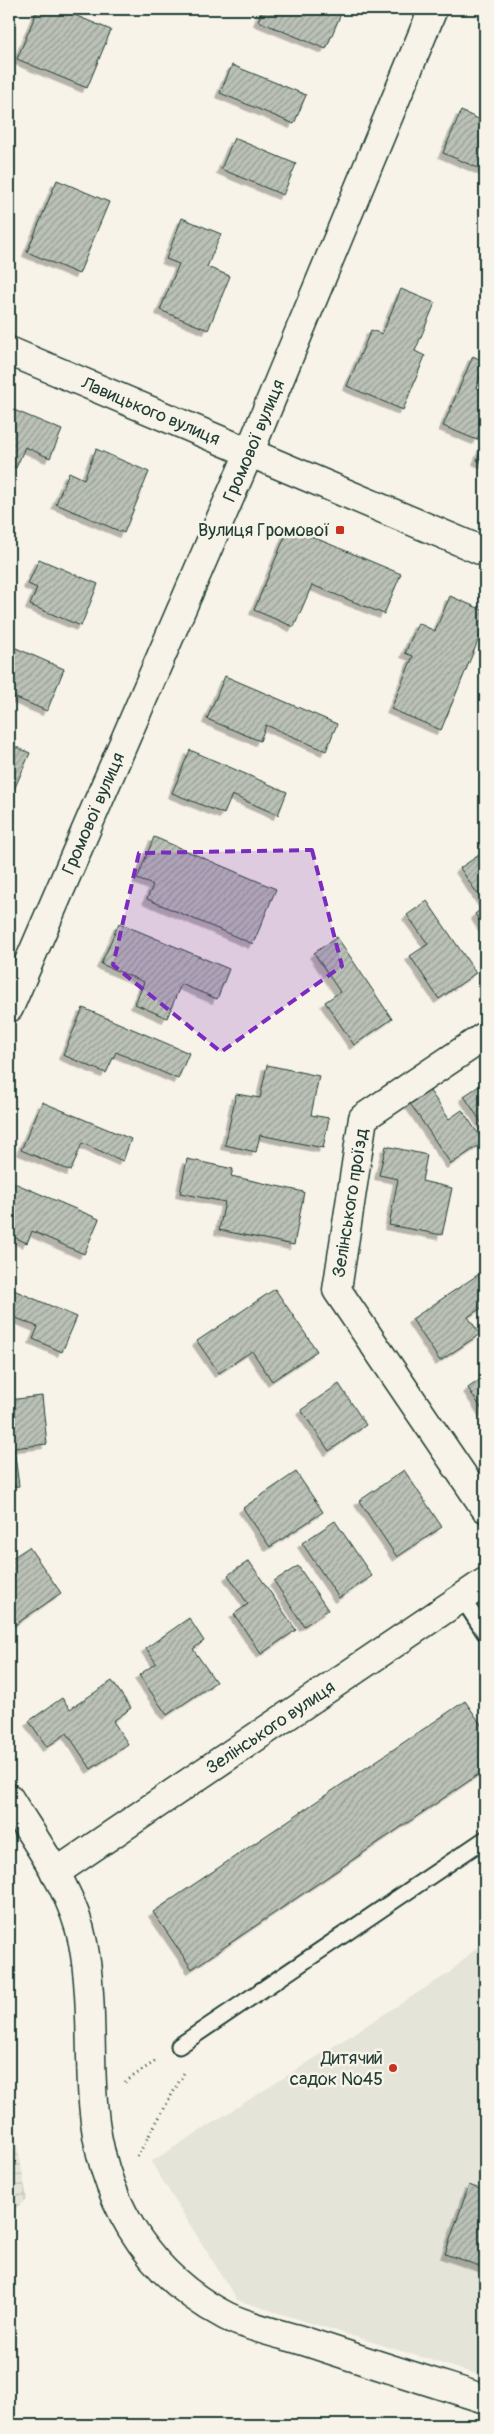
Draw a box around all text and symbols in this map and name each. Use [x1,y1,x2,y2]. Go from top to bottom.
street label: Лавицького вулиця [77,372,223,451]
street label: Громової вулиця [218,376,290,506]
place label: Вулиця Громової [198,519,330,542]
marker: Вулиця Громової [334,524,346,536]
street label: Громової вулиця [57,749,130,878]
street label: Зелінського проїзд [327,1127,374,1279]
street label: Зелінського вулиця [202,1676,340,1780]
place label: Дитячий садок №45 [290,2047,383,2091]
marker: Дитячий садок №45 [387,2062,399,2074]

